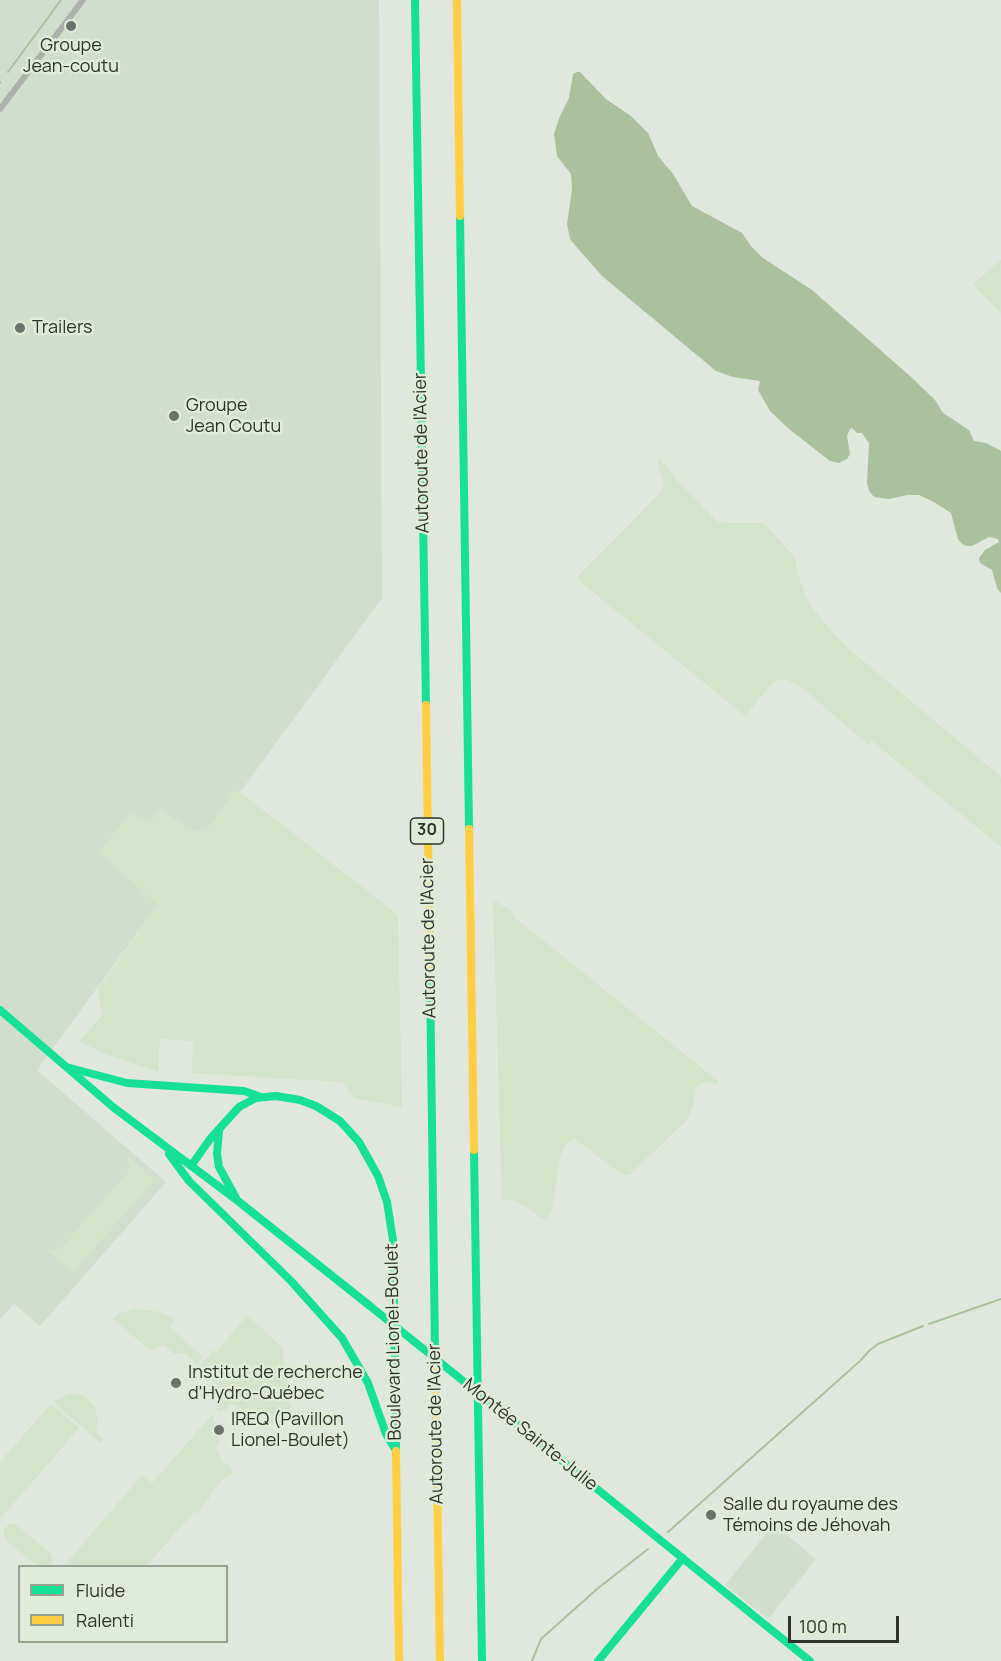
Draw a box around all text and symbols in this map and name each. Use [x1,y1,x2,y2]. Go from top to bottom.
marker: Groupe Jean-coutu [64,19,78,33]
place label: Groupe Jean-coutu [23,35,119,78]
place label: Trailers [32,317,92,339]
marker: Trailers [13,321,27,335]
street label: Autoroute de l'Acier [410,372,434,534]
place label: Groupe Jean Coutu [186,395,281,438]
marker: Groupe Jean Coutu [167,409,181,423]
road number: 30 [410,818,444,844]
street label: Autoroute de l'Acier [417,857,441,1019]
street label: Boulevard Lionel-Boulet [381,1243,407,1441]
street label: Autoroute de l'Acier [424,1343,448,1505]
place label: Institut de recherche d'Hydro-Québec [188,1362,363,1404]
street label: Montée Sainte-Julie [458,1374,602,1496]
marker: Institut de recherche d'Hydro-Québec [169,1376,183,1390]
place label: IREQ (Pavillon Lionel-Boulet) [231,1409,350,1452]
marker: IREQ (Pavillon Lionel-Boulet) [212,1423,226,1437]
place label: Salle du royaume des Témoins de Jéhovah [723,1494,898,1537]
marker: Salle du royaume des Témoins de Jéhovah [704,1508,718,1522]
legend [18,1565,228,1643]
text: Fluide [76,1578,125,1602]
scale bar [791,1604,902,1642]
text: Ralenti [76,1608,134,1632]
text: 100 m [799,1614,847,1638]

